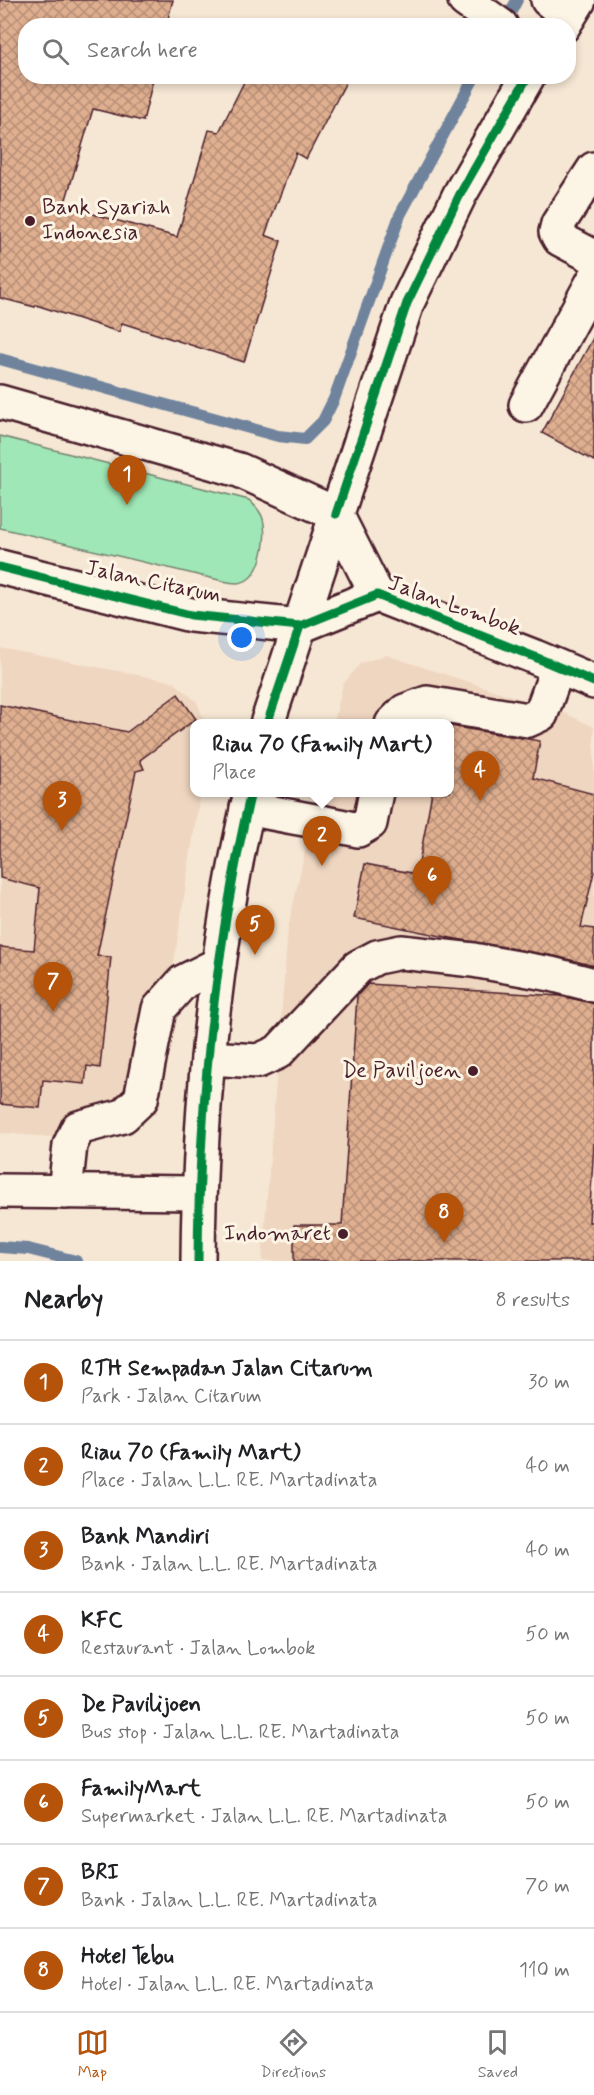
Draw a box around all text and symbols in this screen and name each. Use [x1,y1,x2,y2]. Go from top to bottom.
search box [18,18,576,84]
icon: search [39,35,72,68]
text: Search here [87,37,198,65]
place label: Bank Syariah Indonesia [42,194,171,247]
marker: Bank Syariah Indonesia [23,214,37,228]
pin: 1 [108,456,146,505]
street label: Jalan Citarum [83,554,223,610]
street label: Jalan Lombok [384,569,524,643]
your location [227,623,256,652]
popup [190,719,454,797]
text: Riau 70 (Family Mart) [212,731,432,759]
pin: 4 [460,752,500,801]
text: Place [212,759,256,786]
pin: 3 [42,782,82,831]
pin: 2 [302,816,342,866]
pin: 6 [412,856,452,906]
pin: 5 [236,906,274,955]
pin: 7 [34,962,72,1012]
place label: De Paviljoen [342,1057,461,1086]
marker: De Paviljoen [466,1064,480,1078]
pin: 8 [424,1194,464,1243]
place label: Indomaret [224,1220,331,1248]
marker: Indomaret [336,1227,350,1241]
text: Nearby [24,1283,103,1317]
text: 8 results [496,1287,570,1314]
text: RTH Sempadan Jalan Citarum [81,1355,373,1383]
text: 1 [39,1369,48,1396]
text: 30 m [528,1369,570,1396]
text: Park · Jalan Citarum [81,1383,262,1410]
text: Riau 70 (Family Mart) [81,1439,301,1467]
text: 2 [39,1453,48,1480]
text: 40 m [526,1453,570,1480]
text: Place · Jalan L.L. RE. Martadinata [81,1467,377,1494]
text: Bank Mandiri [81,1523,209,1551]
text: 3 [39,1537,48,1564]
text: 40 m [526,1537,570,1564]
text: Bank · Jalan L.L. RE. Martadinata [81,1551,378,1578]
text: KFC [81,1607,123,1635]
text: 4 [38,1621,49,1648]
text: 50 m [525,1621,570,1648]
text: Restaurant · Jalan Lombok [81,1635,315,1662]
text: De Pavilijoen [81,1691,201,1719]
text: 5 [38,1705,50,1732]
text: 50 m [525,1705,570,1732]
text: Bus stop · Jalan L.L. RE. Martadinata [81,1719,400,1746]
text: FamilyMart [81,1775,201,1803]
text: 6 [38,1789,49,1816]
text: 50 m [525,1789,570,1816]
text: Supermarket · Jalan L.L. RE. Martadinata [81,1803,448,1830]
text: BRI [81,1859,119,1887]
text: 7 [37,1873,50,1900]
text: 70 m [525,1873,570,1900]
text: Bank · Jalan L.L. RE. Martadinata [81,1887,378,1914]
text: Hotel Tebu [81,1943,174,1971]
text: 8 [38,1957,49,1984]
text: 110 m [519,1957,570,1984]
text: Hotel · Jalan L.L. RE. Martadinata [81,1971,374,1998]
tab: Map [76,2026,109,2083]
tab: Directions [260,2026,326,2083]
tab: Saved [478,2026,518,2083]

